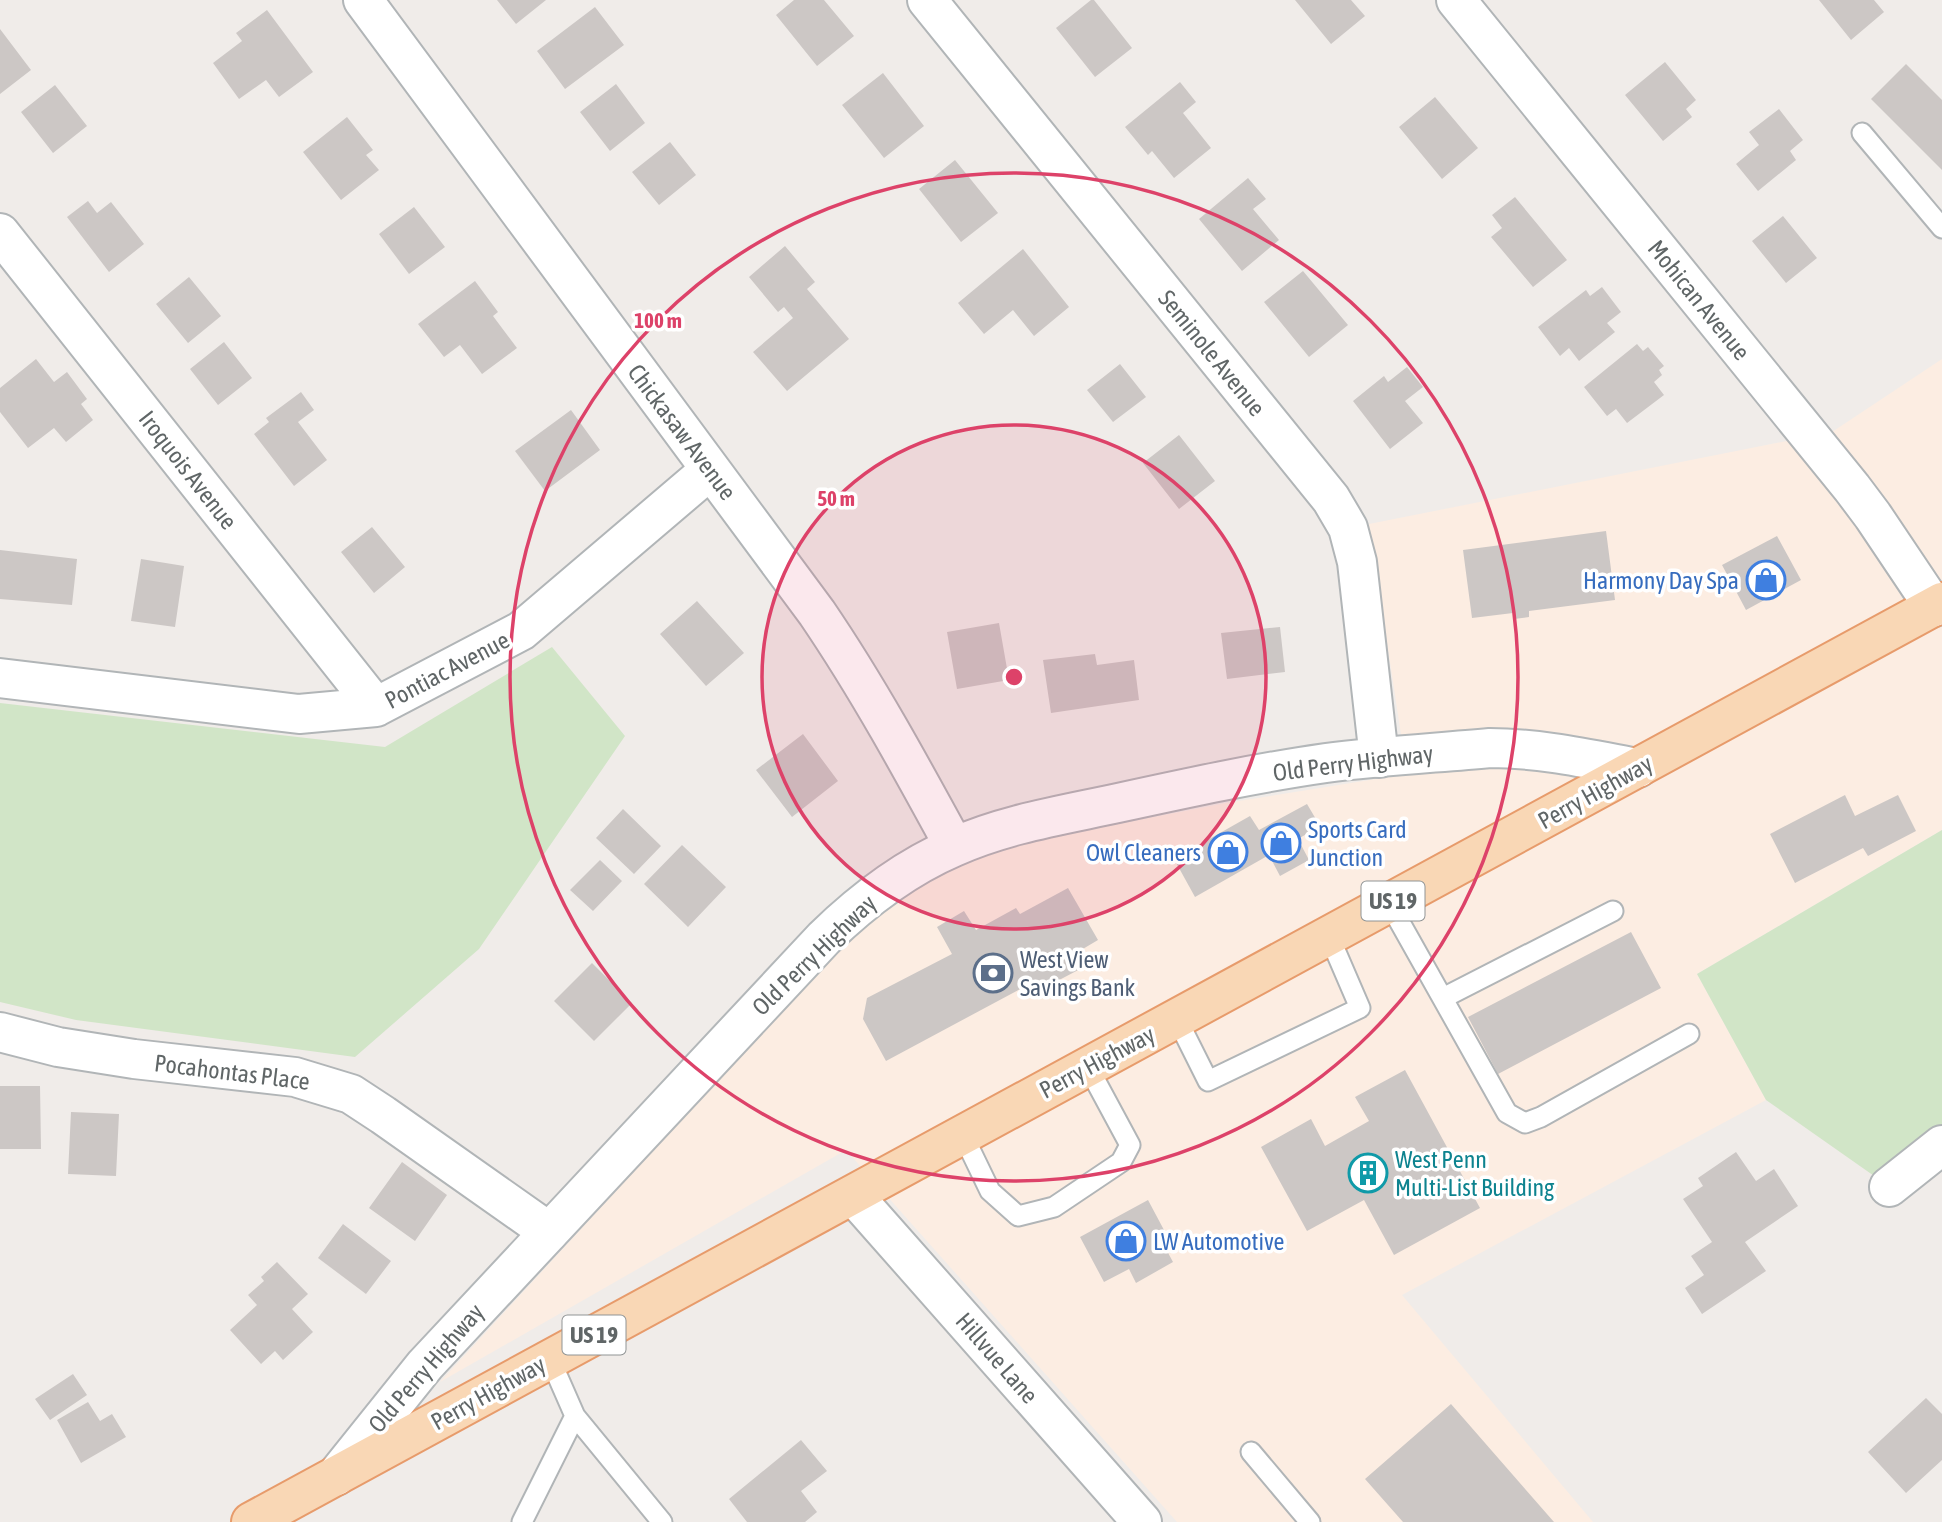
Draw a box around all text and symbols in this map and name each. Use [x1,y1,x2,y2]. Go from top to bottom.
street label: Mohican Avenue [1643,235,1755,365]
street label: Seminole Avenue [1153,285,1271,421]
text: 100 m [634,308,682,332]
street label: Chickasaw Avenue [622,359,742,505]
street label: Iroquois Avenue [134,406,242,534]
text: 50 m [817,486,855,510]
shop icon: Harmony Day Spa [1745,559,1787,601]
place label: Harmony Day Spa [1583,567,1739,594]
street label: Pontiac Avenue [380,626,514,714]
centre of rings [1002,665,1026,689]
street label: Old Perry Highway [1271,740,1435,786]
street label: Perry Highway [1533,750,1657,834]
place label: Sports Card Junction [1308,816,1407,871]
shop icon: Sports Card Junction [1260,822,1302,864]
shop icon: Owl Cleaners [1207,831,1249,873]
place label: Owl Cleaners [1086,839,1201,866]
road number: US 19 [1362,882,1424,920]
street label: Old Perry Highway [747,889,881,1021]
place label: West View Savings Bank [1020,946,1136,1001]
bank icon: West View Savings Bank [972,952,1014,994]
street label: Perry Highway [1035,1020,1159,1104]
street label: Pocahontas Place [153,1049,311,1095]
place label: West Penn Multi-List Building [1395,1146,1555,1201]
building icon: West Penn Multi-List Building [1347,1152,1389,1194]
shop icon: LW Automotive [1105,1220,1147,1262]
place label: LW Automotive [1153,1228,1285,1255]
street label: Old Perry Highway [362,1298,490,1438]
street label: Hillvue Lane [951,1307,1043,1409]
road number: US 19 [562,1316,626,1354]
street label: Perry Highway [426,1350,550,1436]

